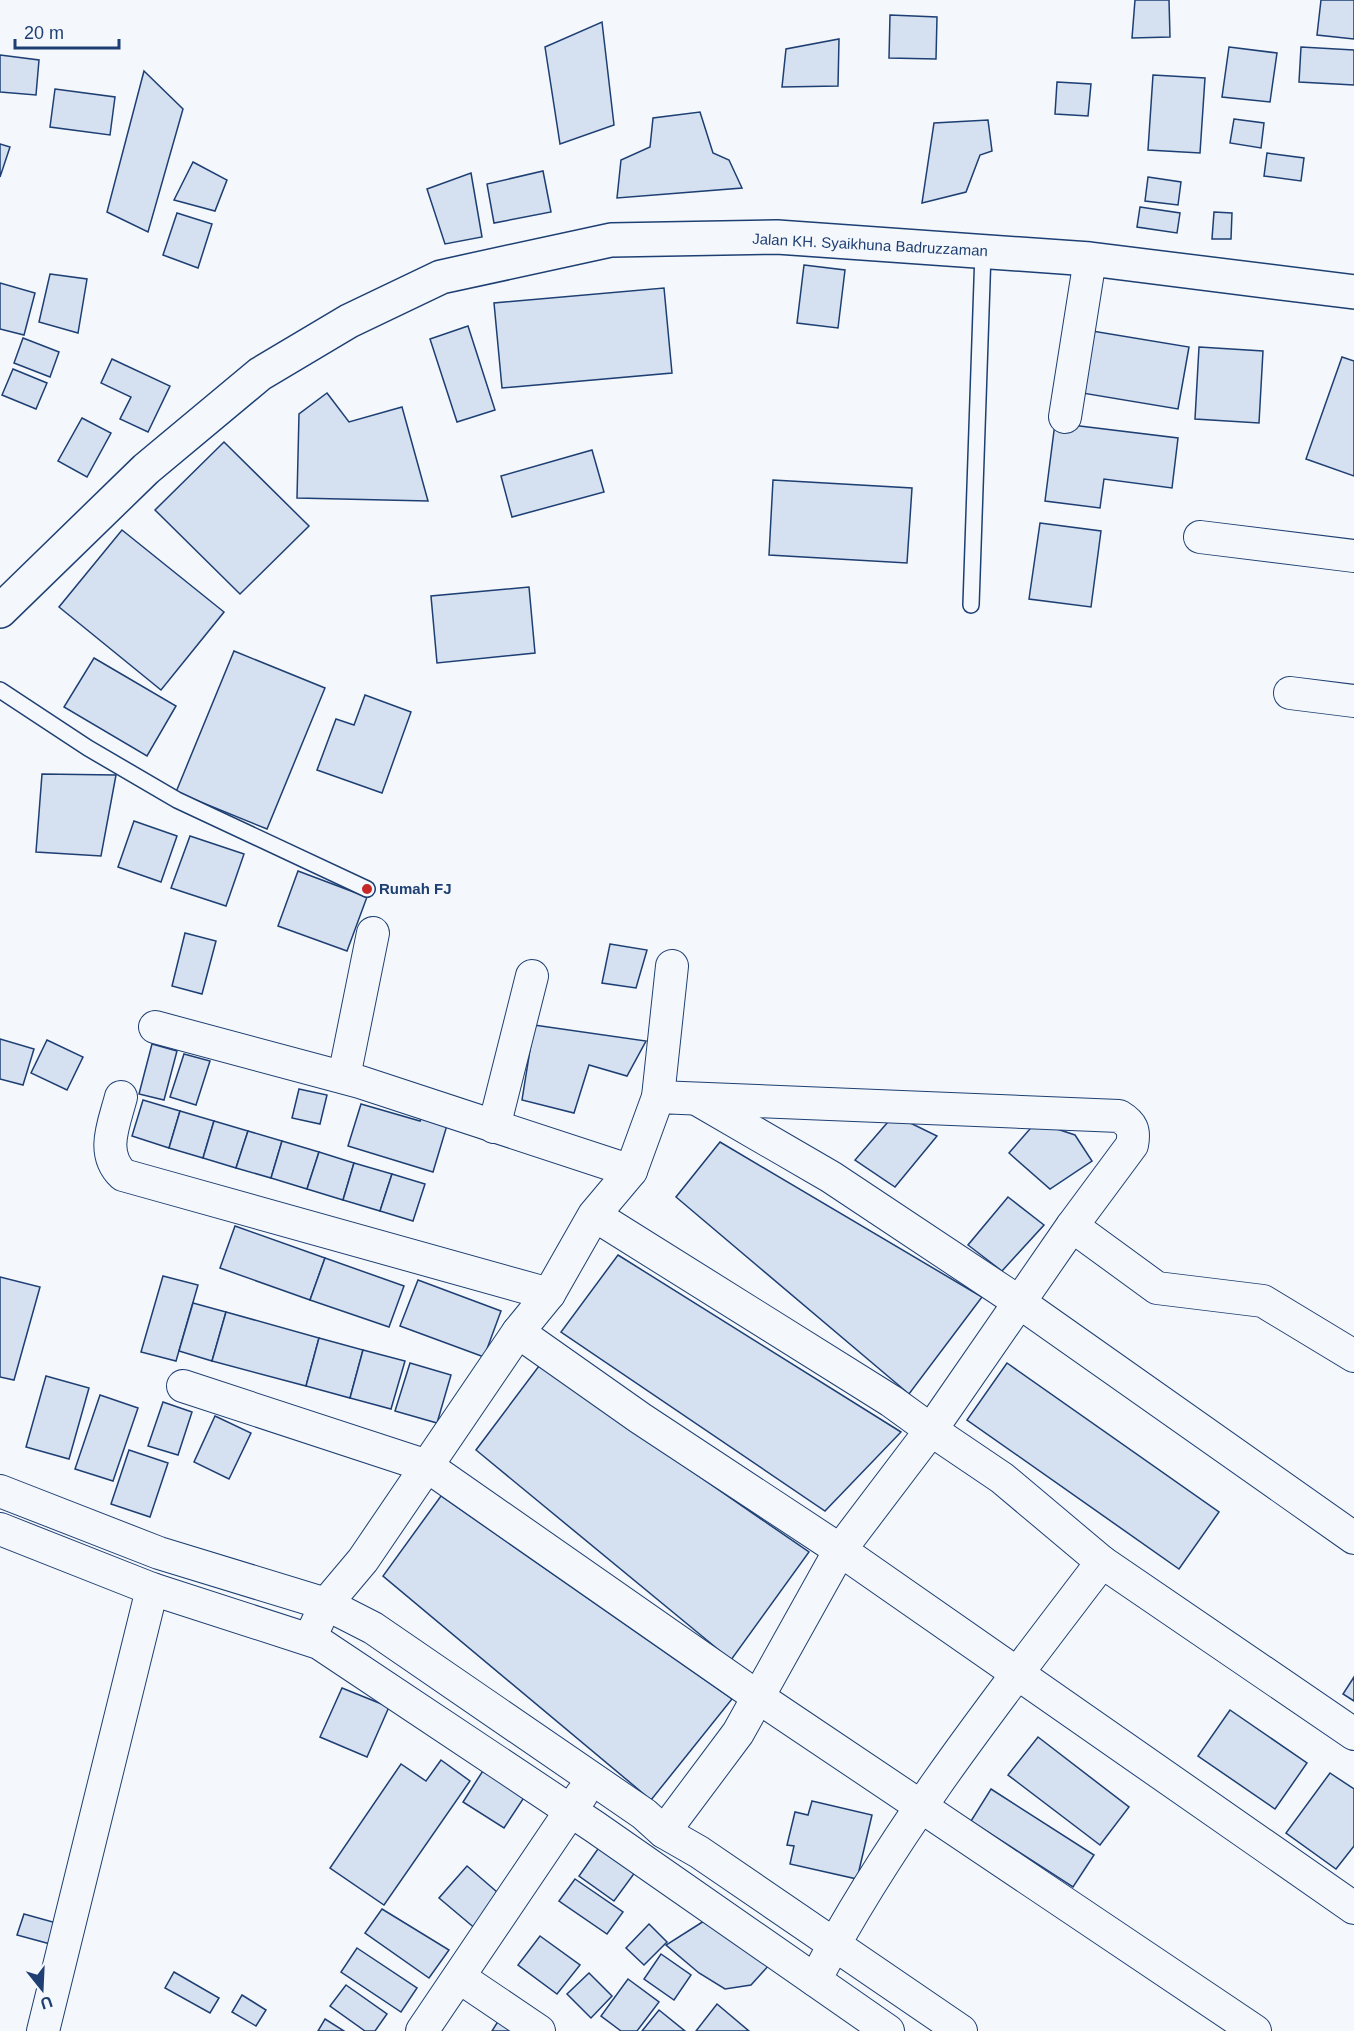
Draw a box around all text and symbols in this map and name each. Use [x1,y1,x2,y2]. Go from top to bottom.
scale bar [15,12,118,50]
text: 20 m [24,23,64,43]
street label: Jalan KH. Syaikhuna Badruzzaman [752,230,988,259]
place label: Rumah FJ [379,880,452,897]
marker: Rumah FJ [360,882,374,896]
north arrow [12,1959,72,2019]
text: U [38,1993,55,2013]

